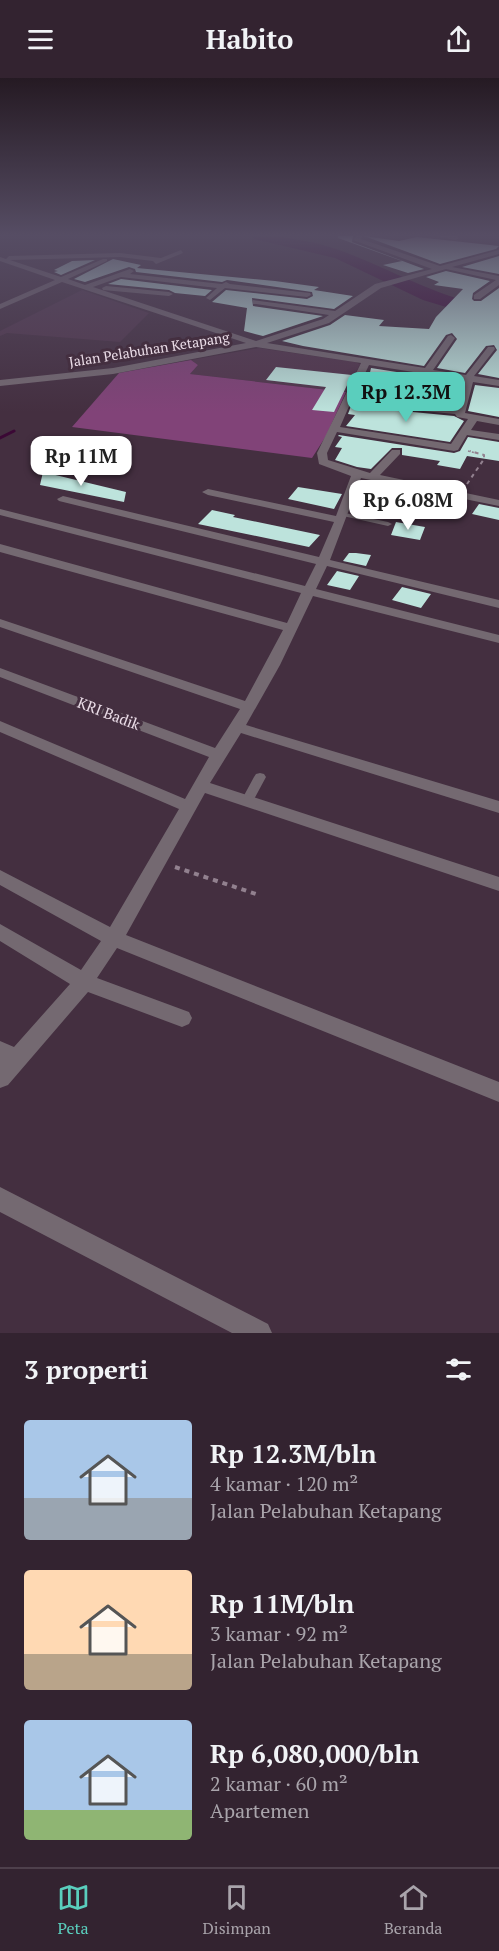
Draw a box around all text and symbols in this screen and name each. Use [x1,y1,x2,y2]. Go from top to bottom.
text: Habito [206,21,293,57]
icon: menu [24,23,57,56]
icon: share [442,23,475,56]
street label: Jalan Pelabuhan Ketapang [67,327,231,371]
pin: Rp 12.3M [344,372,468,423]
text: Rp 12.3M [361,378,451,405]
pin: Rp 11M [32,436,130,487]
text: Rp 11M [45,442,117,469]
pin: Rp 6.08M [346,480,470,531]
text: Rp 6.08M [363,486,453,513]
street label: KRI Badik [75,692,143,734]
text: 3 properti [24,1352,148,1386]
icon: filters [442,1353,475,1386]
text: Rp 12.3M/bln [210,1436,377,1470]
icon: home [72,1444,144,1516]
text: 4 kamar · 120 m² [210,1470,358,1497]
text: Jalan Pelabuhan Ketapang [210,1497,442,1524]
text: Rp 11M/bln [210,1586,354,1620]
icon: home [72,1594,144,1666]
text: 3 kamar · 92 m² [210,1620,348,1647]
text: Jalan Pelabuhan Ketapang [210,1647,442,1674]
text: Rp 6,080,000/bln [210,1736,419,1770]
icon: home [72,1744,144,1816]
text: 2 kamar · 60 m² [210,1770,348,1797]
text: Apartemen [210,1797,309,1824]
tab: Peta [57,1881,90,1939]
tab: Disimpan [203,1881,271,1939]
tab: Beranda [384,1881,442,1939]

